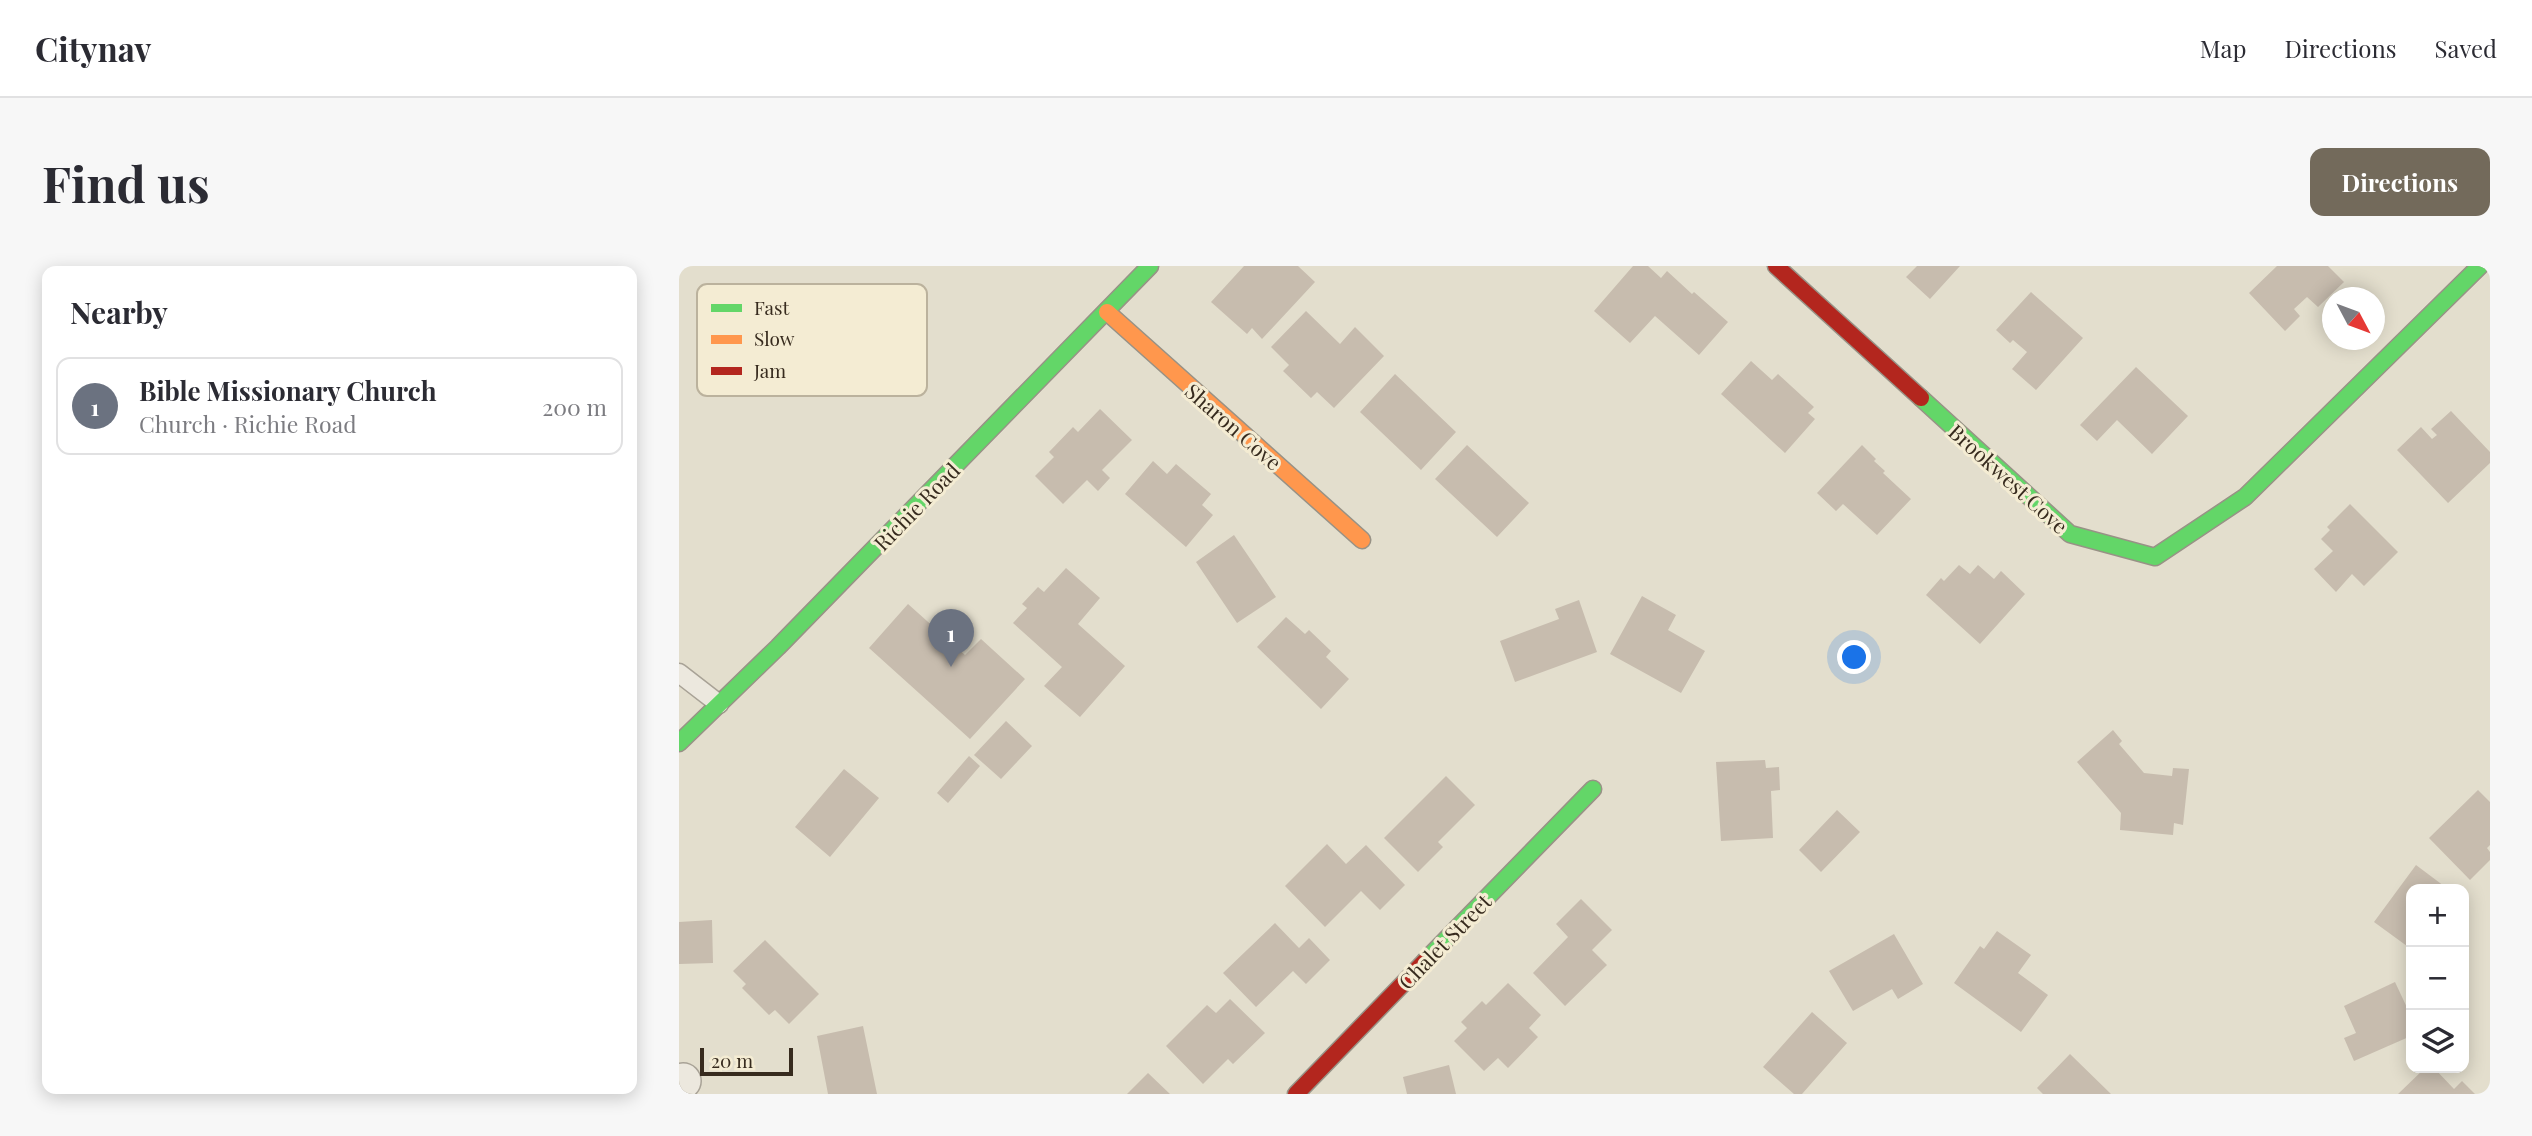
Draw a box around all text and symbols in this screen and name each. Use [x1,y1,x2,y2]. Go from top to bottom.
text: Citynav [35,26,151,70]
text: Map [2200,32,2246,64]
text: Directions [2284,32,2397,64]
text: Saved [2435,32,2497,64]
button: Directions [2310,148,2490,216]
text: Find us [42,150,210,215]
legend [697,284,927,396]
north arrow [2322,287,2385,350]
text: Nearby [70,292,168,332]
text: Fast [754,294,790,320]
text: Slow [754,325,795,351]
text: Jam [753,357,786,383]
text: Bible Missionary Church [139,373,437,408]
street label: Sharon Cove [1180,376,1288,476]
text: 1 [91,391,99,422]
text: 200 m [542,391,607,422]
text: Church · Richie Road [139,408,357,439]
street label: Brookwest Cove [1943,417,2075,539]
street label: Richie Road [867,456,965,556]
pin: 1 [928,609,974,667]
your location [1837,640,1871,674]
map controls [2406,884,2469,1073]
button: + [2406,884,2469,947]
street label: Chalet Street [1391,887,1497,995]
button: − [2406,947,2469,1010]
button: layers [2406,1010,2469,1073]
scale bar [700,1045,793,1077]
text: 20 m [711,1047,753,1073]

